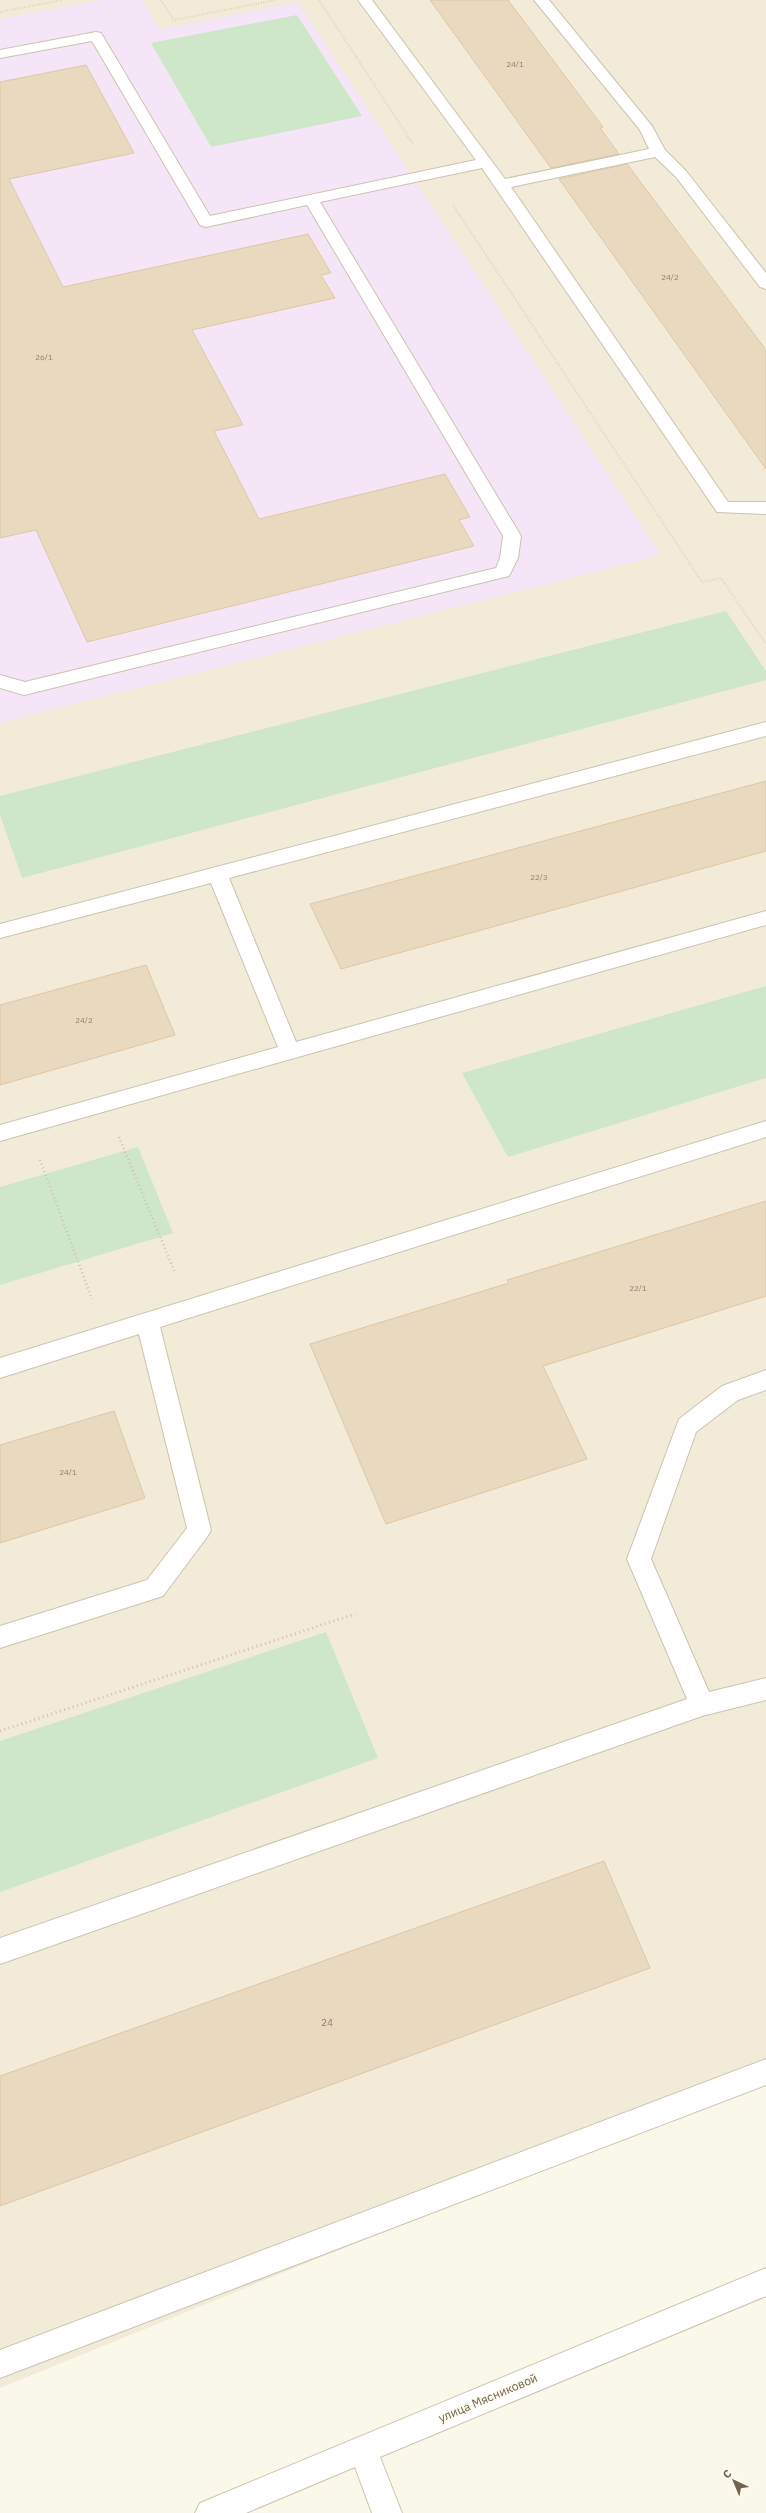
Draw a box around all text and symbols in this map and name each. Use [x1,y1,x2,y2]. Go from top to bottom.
house number: 24/1 [506,59,524,69]
house number: 24/2 [661,272,679,282]
house number: 26/1 [35,352,53,362]
house number: 22/3 [530,872,548,882]
house number: 24/2 [75,1015,93,1025]
house number: 22/1 [629,1283,647,1293]
house number: 24/1 [59,1467,77,1477]
house number: 24 [321,2016,333,2029]
street label: улица Мясниковой [436,2370,540,2425]
north arrow [714,2461,754,2501]
text: С [720,2466,734,2481]

